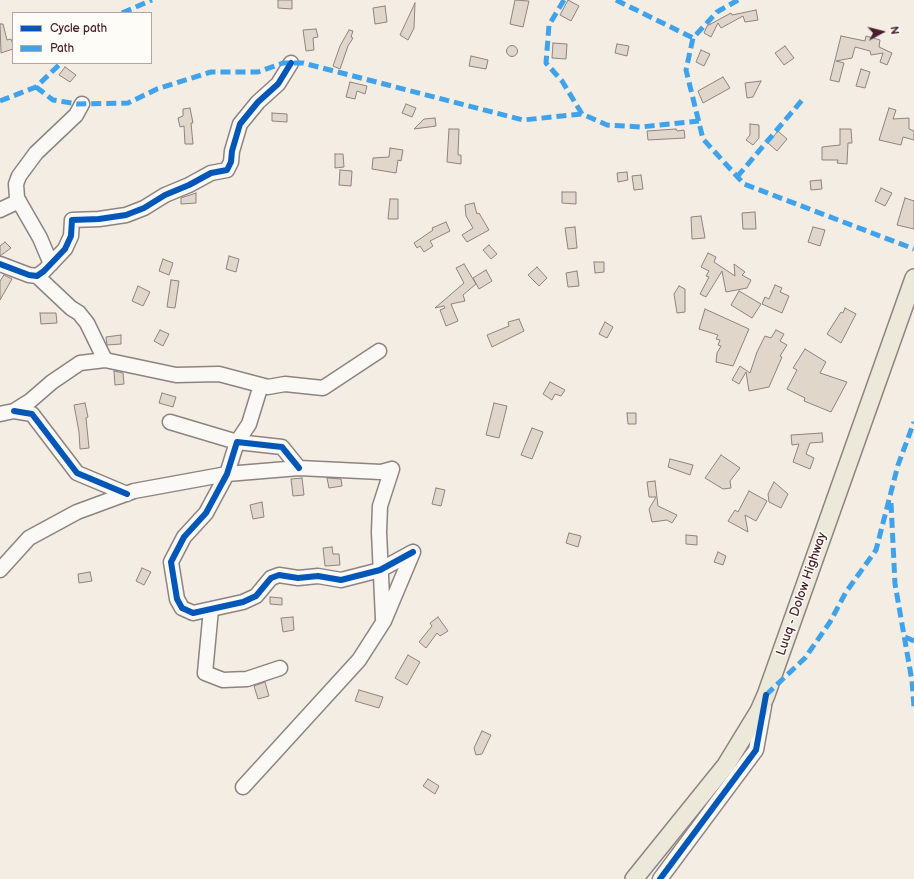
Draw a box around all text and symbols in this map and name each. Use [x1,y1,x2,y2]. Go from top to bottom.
legend [12,12,152,64]
north arrow [862,12,902,52]
text: Cycle path [50,21,107,36]
text: N [887,26,901,35]
text: Path [50,41,74,56]
street label: Luuq - Dolow Highway [774,530,830,658]

